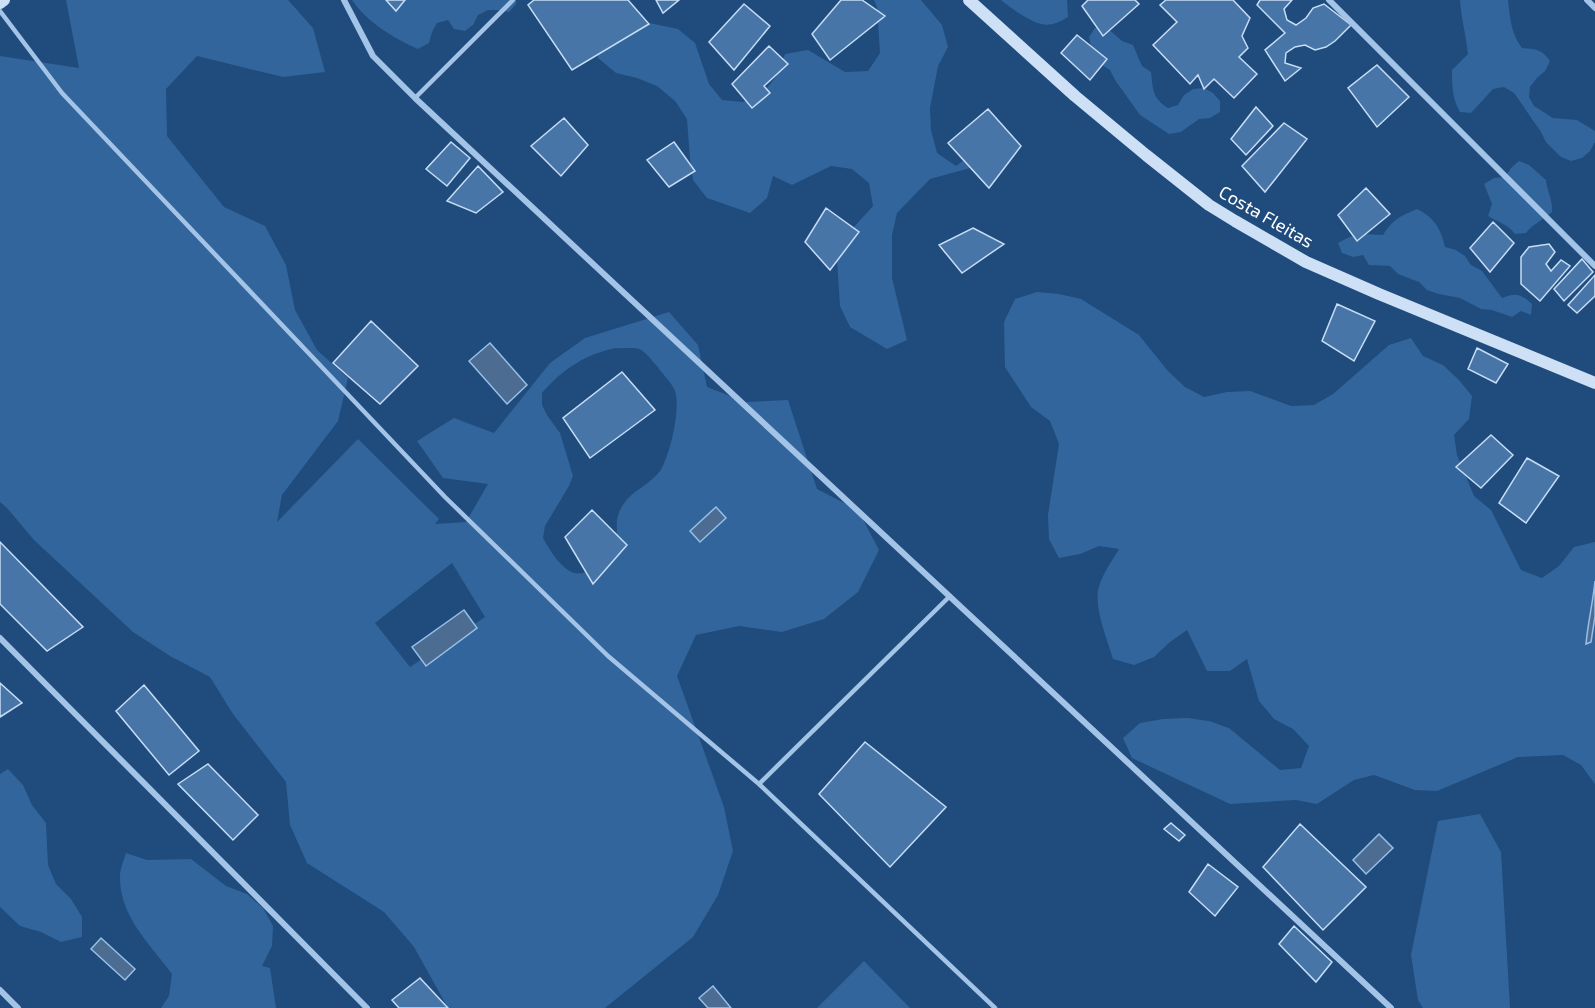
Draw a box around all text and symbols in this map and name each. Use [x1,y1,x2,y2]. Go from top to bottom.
street label: Costa Fleitas [1215,180,1318,252]

